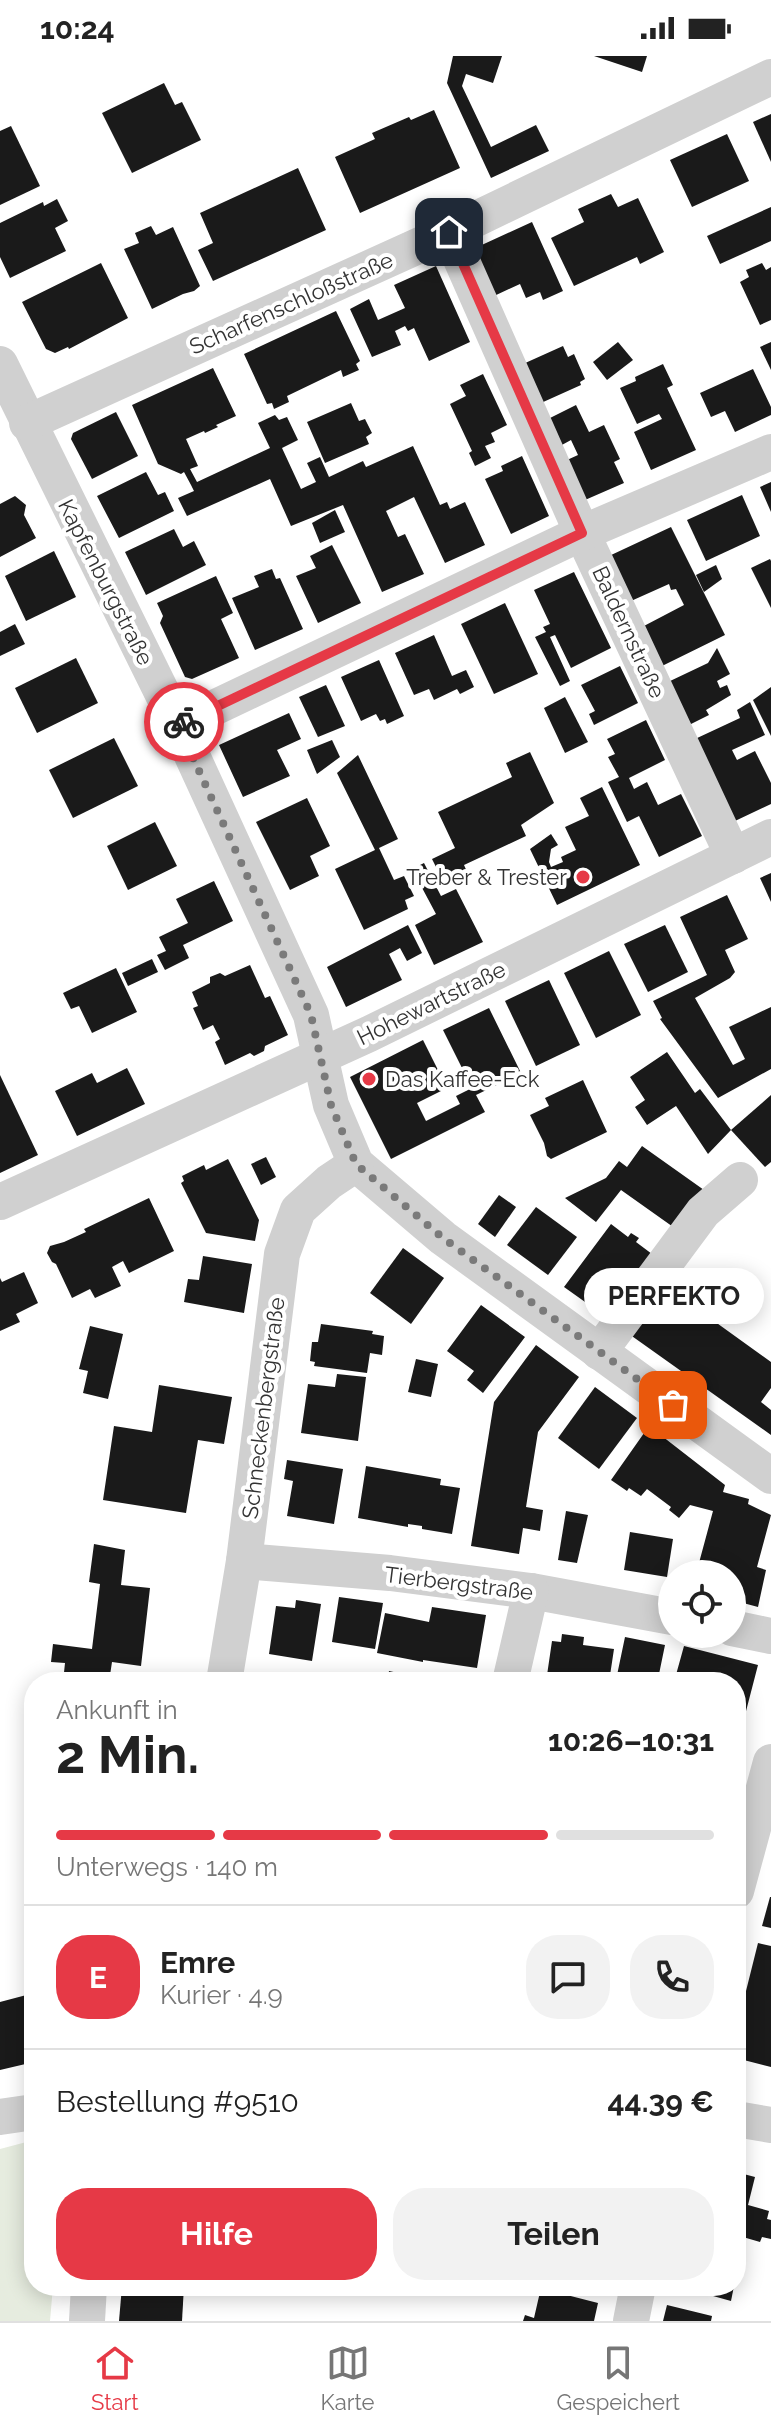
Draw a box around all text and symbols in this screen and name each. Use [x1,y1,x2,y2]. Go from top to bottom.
text: 10:24 [40,11,115,46]
pin [415,198,483,266]
icon: home [427,210,471,254]
street label: Scharfenschloßstraße [185,246,397,360]
street label: Kapfenburgstraße [53,495,159,669]
street label: Baldernstraße [587,562,671,702]
courier [144,682,224,762]
icon: bike [162,700,206,744]
place label: Treber & Trester [406,864,567,890]
marker: Treber & Trester [574,868,592,886]
street label: Hohewartstraße [353,956,510,1050]
place label: Das Kaffee-Eck [385,1066,540,1092]
marker: Das Kaffee-Eck [360,1070,378,1088]
callout: PERFEKTO [583,1269,763,1325]
text: PERFEKTO [608,1281,740,1311]
street label: Schneckenbergstraße [237,1296,290,1520]
pin [639,1371,707,1439]
icon: bag [651,1383,695,1427]
map controls [658,1560,746,1648]
button: locate [658,1560,746,1648]
street label: Tierbergstraße [383,1561,535,1605]
text: Ankunft in [56,1695,178,1725]
text: 10:26–10:31 [548,1723,714,1758]
text: 2 Min. [56,1724,199,1785]
text: Unterwegs · 140 m [56,1852,278,1882]
button: chat [526,1935,610,2019]
button: phone [630,1935,714,2019]
text: Emre [160,1945,235,1980]
text: E [89,1960,107,1995]
text: Kurier · 4.9 [160,1980,283,2010]
text: Bestellung #9510 [56,2084,299,2119]
text: 44.39 € [607,2084,714,2119]
button: Hilfe [56,2188,377,2280]
button: Teilen [393,2188,714,2280]
tab: Start [91,2341,139,2415]
tab: Karte [321,2341,375,2415]
tab: Gespeichert [557,2341,680,2415]

